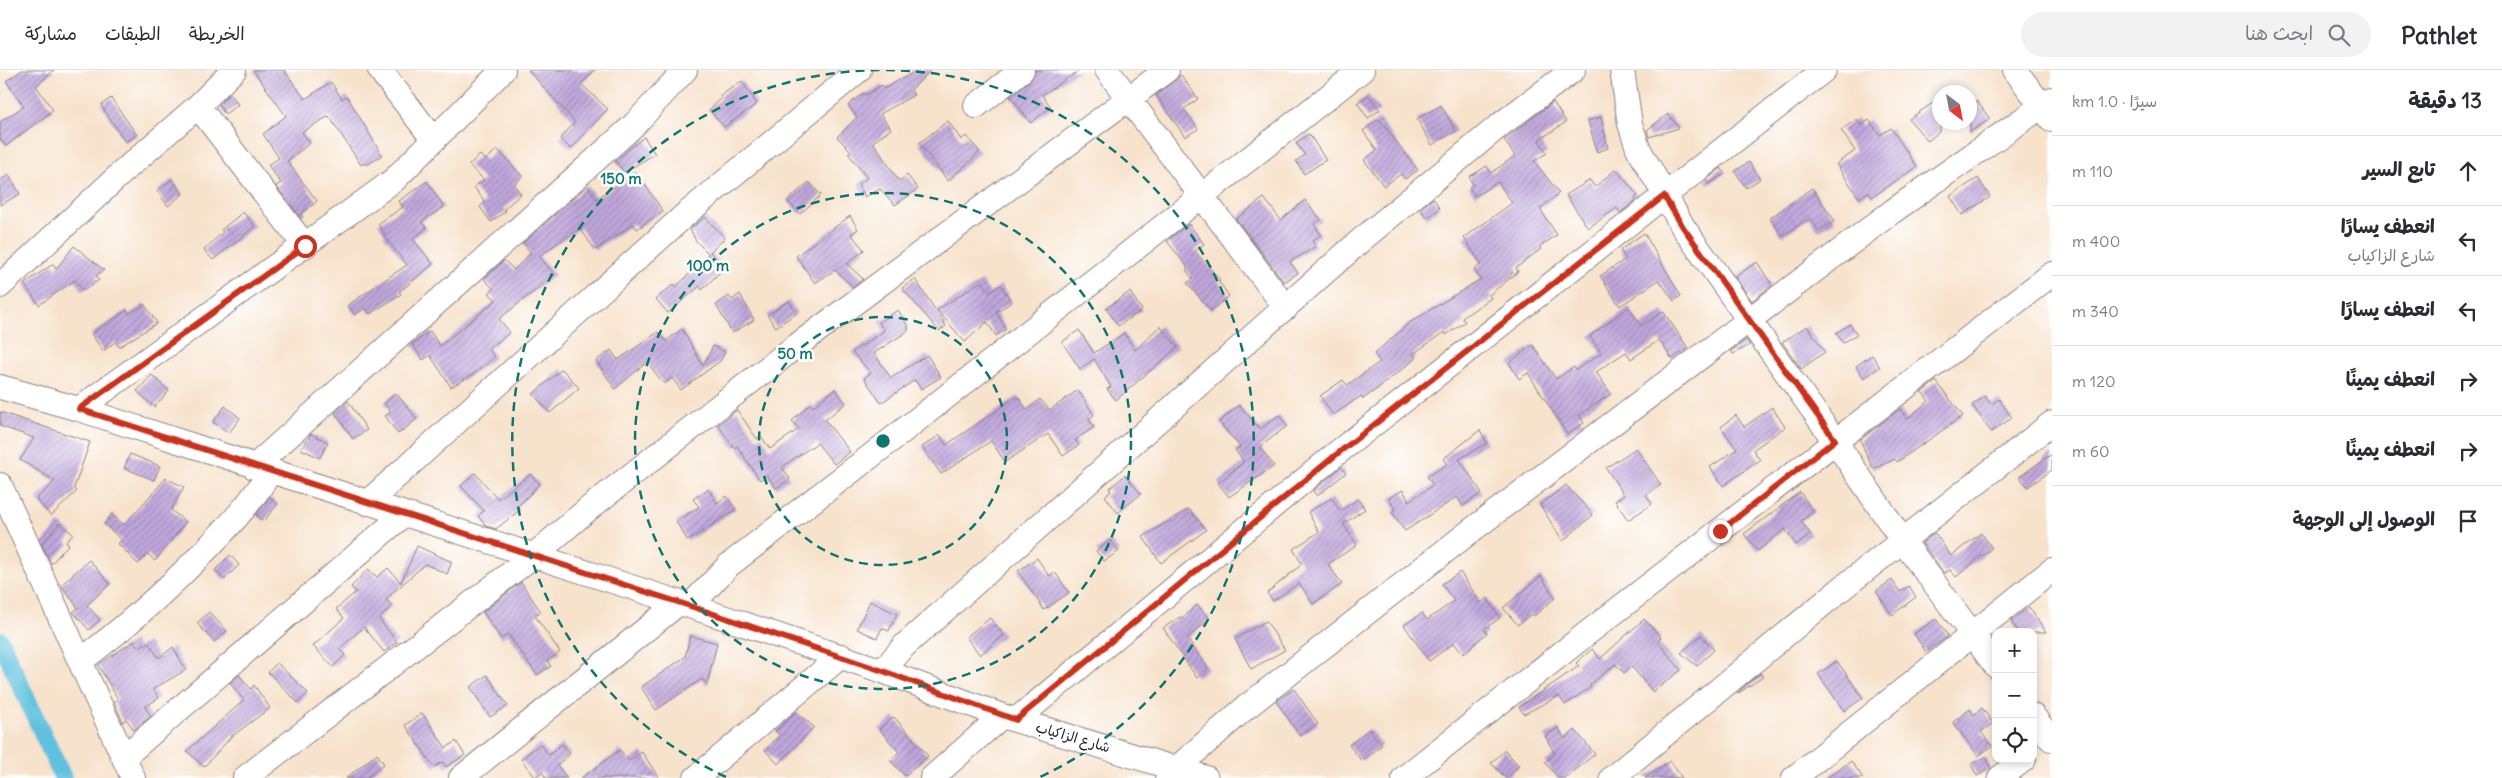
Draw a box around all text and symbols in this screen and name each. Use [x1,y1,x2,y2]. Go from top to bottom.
search box [2021,12,2371,57]
text: Pathlet [2401,20,2477,50]
text: ابحث هنا [2245,21,2313,45]
icon: search [2325,21,2353,49]
text: مشاركة [25,22,77,45]
text: الطبقات [105,22,161,45]
text: الخريطة [189,22,245,45]
north arrow [1932,85,1977,130]
text: 13 دقيقة [2408,87,2482,114]
text: سيرًا · 1.0 km [2072,91,2157,111]
text: تابع السير [2363,157,2435,181]
icon: ahead [2454,157,2482,185]
text: 110 m [2072,161,2113,181]
text: 150 m [600,169,642,188]
text: انعطف يسارًا [2341,214,2435,238]
icon: left [2454,227,2482,255]
text: 400 m [2072,231,2120,251]
route start [294,235,317,258]
text: شارع الزاكياب [2347,245,2435,265]
text: 100 m [687,256,729,275]
text: انعطف يسارًا [2341,297,2435,321]
icon: left [2454,297,2482,325]
text: 340 m [2072,301,2119,321]
text: 50 m [777,344,813,363]
text: انعطف يمينًا [2346,367,2435,391]
icon: right [2454,367,2482,395]
text: 120 m [2072,371,2116,391]
centre of rings [874,432,892,450]
text: انعطف يمينًا [2346,437,2435,461]
icon: right [2454,437,2482,465]
text: 60 m [2072,441,2110,461]
text: الوصول إلى الوجهة [2292,507,2435,531]
icon: arrive [2454,507,2482,535]
route end [1709,520,1732,543]
map controls [1992,628,2037,763]
button: + [1992,628,2037,673]
button: − [1992,673,2037,718]
street label: شارع الزاكياب [1033,718,1112,757]
button: locate [1992,718,2037,763]

